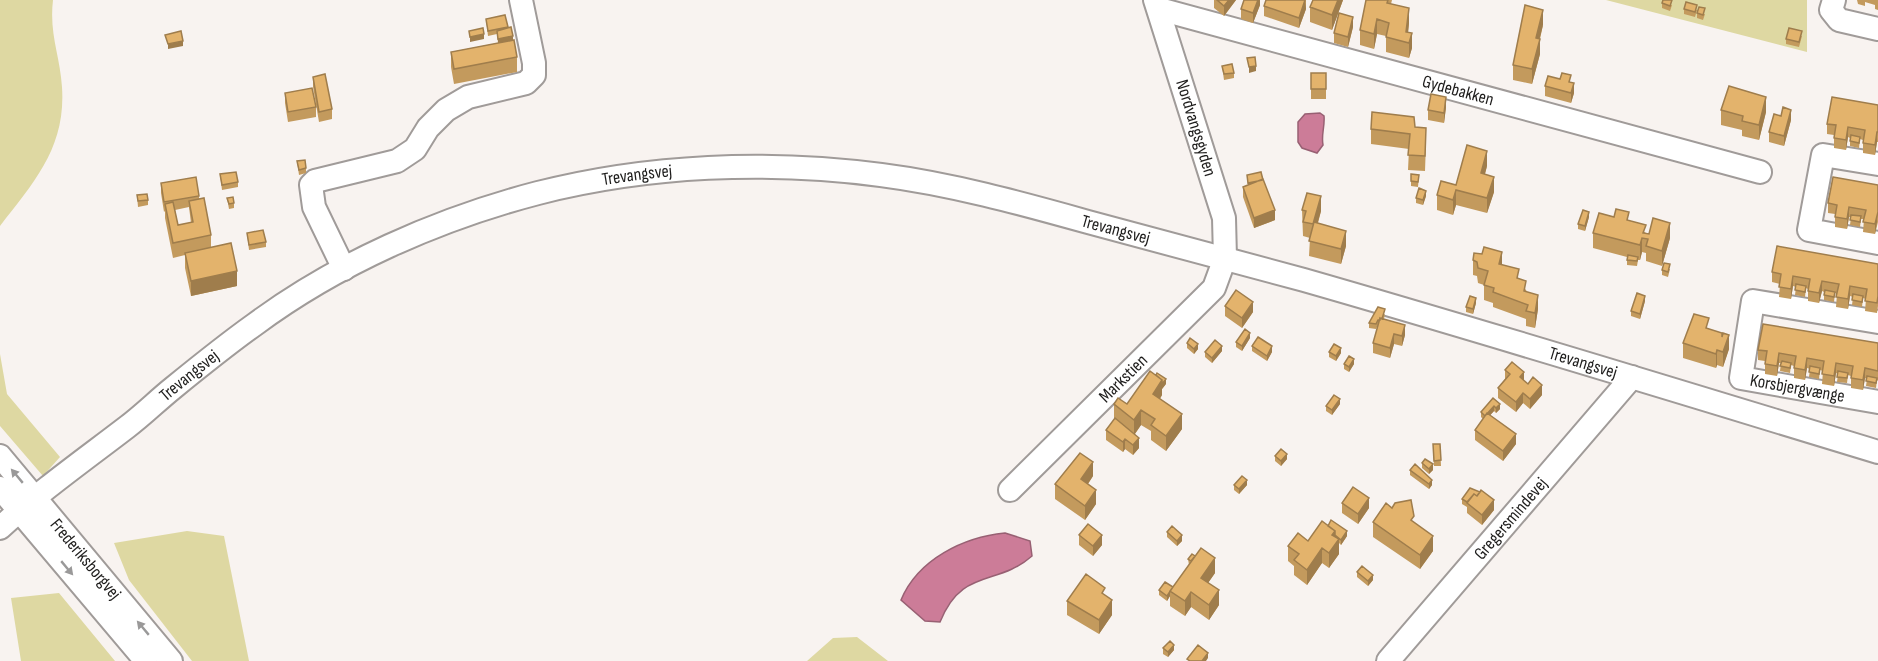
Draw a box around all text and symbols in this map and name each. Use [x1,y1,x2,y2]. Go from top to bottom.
street label: Gydebakken [1420,70,1496,110]
street label: Nordvangsgyden [1171,77,1221,179]
street label: Trevangsvej [600,160,673,190]
street label: Trevangsvej [1079,210,1152,248]
street label: Trevangsvej [1547,342,1620,383]
street label: Trevangsvej [155,345,223,405]
street label: Markstien [1094,350,1152,407]
street label: Korsbjergvænge [1748,369,1846,407]
one-way arrow [11,469,24,484]
street label: Gregersmindevej [1469,473,1552,564]
street label: Frederiksborgvej [46,514,126,604]
one-way arrow [61,560,74,576]
one-way arrow [137,620,150,636]

